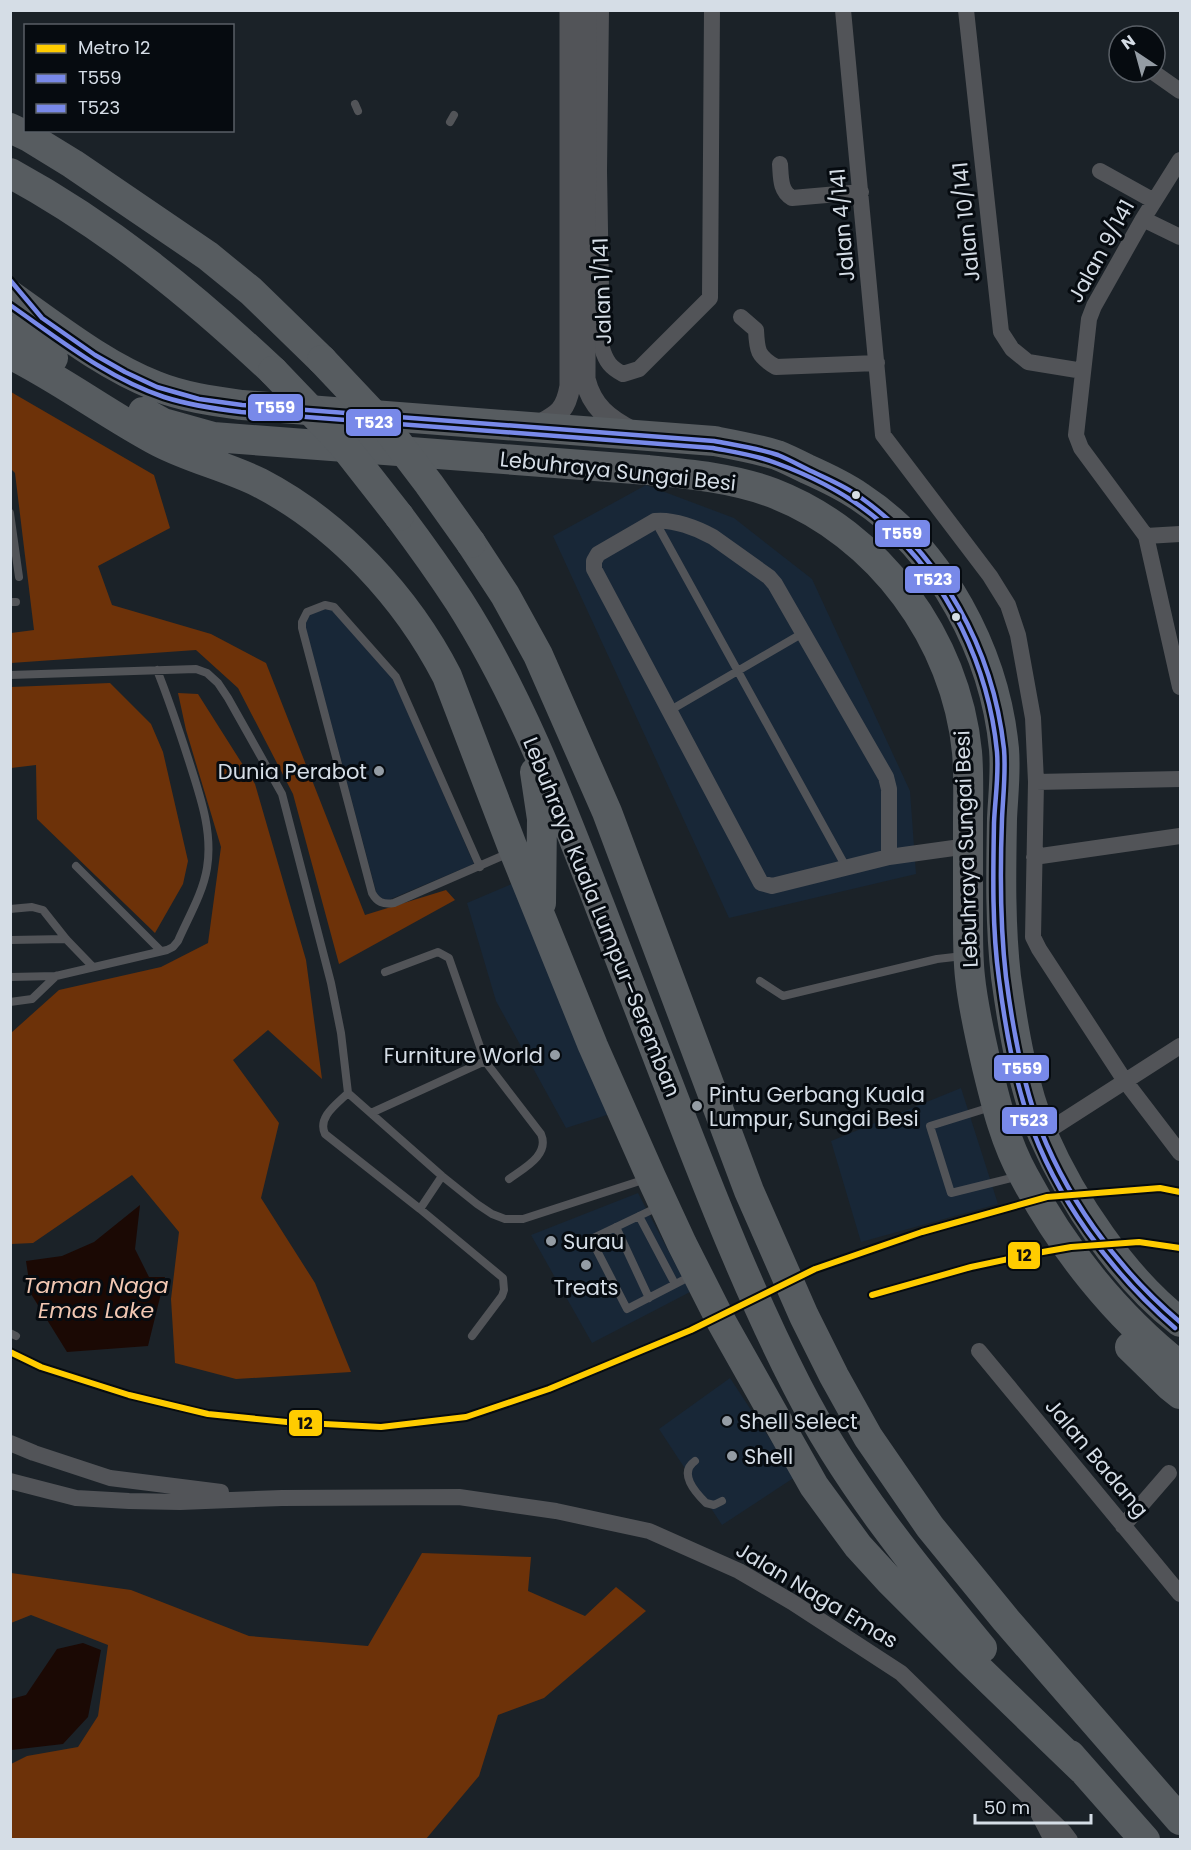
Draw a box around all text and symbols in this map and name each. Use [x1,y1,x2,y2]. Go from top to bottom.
legend [24,24,234,132]
north arrow [1107,24,1167,84]
text: N [1117,29,1140,55]
text: Metro 12 [78,35,150,60]
text: T559 [78,65,122,90]
text: T523 [78,95,120,120]
street label: Jalan 10/141 [945,161,987,283]
street label: Jalan 4/141 [823,167,861,283]
street label: Jalan 9/141 [1061,194,1141,308]
street label: Jalan 1/141 [586,237,618,345]
line badge: T559 [247,393,304,422]
text: T559 [255,396,295,419]
line badge: T523 [345,408,402,437]
text: T523 [355,411,393,434]
street label: Lebuhraya Sungai Besi [499,444,737,498]
unlabelled marker [850,489,862,501]
line badge: T559 [874,519,931,548]
text: T559 [882,522,922,545]
line badge: T523 [904,565,961,594]
text: T523 [914,568,952,591]
unlabelled marker [950,611,962,623]
street label: Lebuhraya Sungai Besi [947,730,985,968]
street label: Lebuhraya Kuala Lumpur–Seremban [516,733,688,1101]
place label: Dunia Perabot [218,757,367,786]
marker: Dunia Perabot [372,764,386,778]
place label: Furniture World [384,1041,543,1070]
marker: Furniture World [548,1048,562,1062]
line badge: T559 [993,1054,1050,1082]
text: T559 [1002,1057,1042,1080]
place label: Pintu Gerbang Kuala Lumpur, Sungai Besi [709,1080,925,1133]
marker: Pintu Gerbang Kuala Lumpur, Sungai Besi [690,1099,704,1113]
line badge: T523 [1001,1106,1058,1135]
text: T523 [1010,1109,1048,1132]
place label: Surau [563,1227,624,1256]
marker: Surau [544,1234,558,1248]
line badge: 12 [1007,1241,1041,1270]
text: 12 [1016,1244,1032,1267]
marker: Treats [579,1258,593,1272]
water label: Taman Naga Emas Lake [23,1270,169,1326]
place label: Treats [553,1273,619,1302]
street label: Jalan Badang [1039,1392,1155,1524]
place label: Shell Select [739,1407,858,1436]
line badge: 12 [288,1409,323,1437]
text: 12 [297,1412,313,1435]
marker: Shell Select [720,1414,734,1428]
place label: Shell [744,1442,793,1471]
marker: Shell [725,1449,739,1463]
street label: Jalan Naga Emas [731,1535,903,1655]
scale bar [975,1787,1090,1825]
text: 50 m [984,1795,1030,1820]

